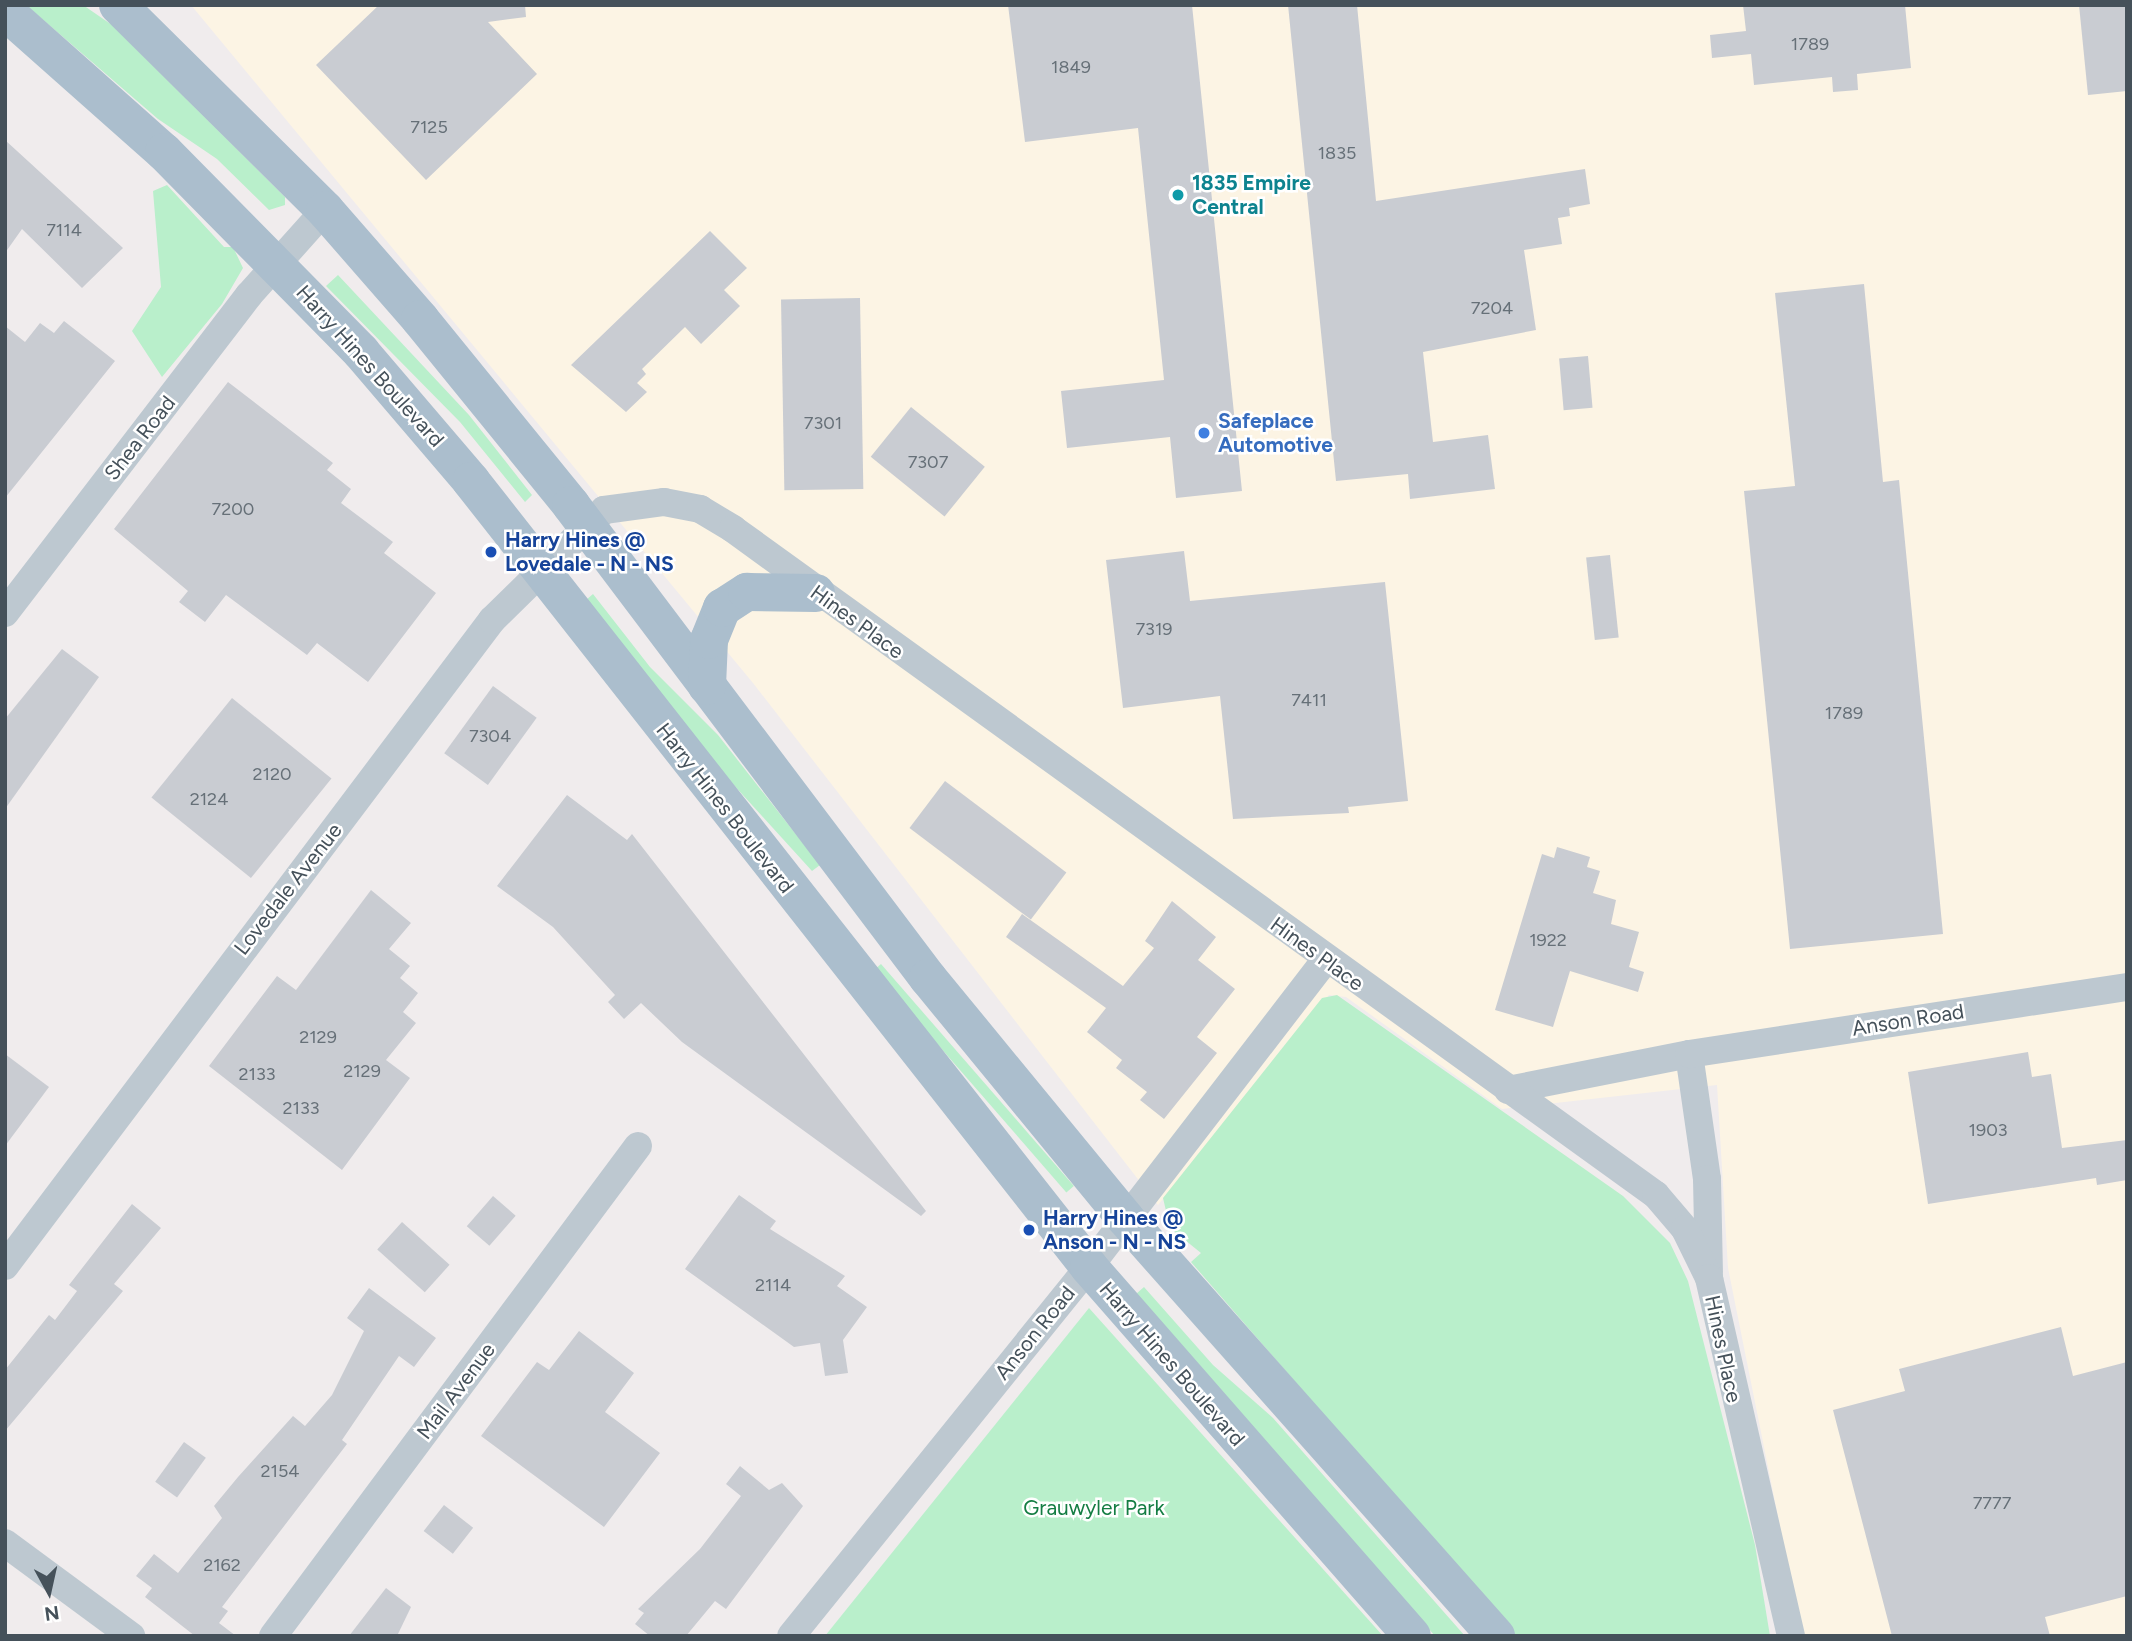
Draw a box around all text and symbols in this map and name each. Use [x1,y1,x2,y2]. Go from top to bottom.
house number: 1789 [1791,33,1829,55]
house number: 1849 [1051,56,1091,78]
house number: 7125 [410,116,448,138]
house number: 1835 [1318,142,1356,164]
place label: 1835 Empire Central [1192,170,1311,220]
marker: 1835 Empire Central [1170,187,1186,203]
house number: 7114 [46,219,82,241]
street label: Harry Hines Boulevard [291,280,449,452]
house number: 7204 [1471,297,1513,319]
street label: Shea Road [99,391,181,485]
place label: Safeplace Automotive [1218,408,1333,458]
house number: 7301 [804,412,842,434]
marker: Safeplace Automotive [1196,425,1212,441]
house number: 7307 [908,451,948,473]
house number: 7200 [212,498,254,520]
place label: Harry Hines @ Lovedale - N - NS [505,527,674,577]
marker: Harry Hines @ Lovedale - N - NS [483,544,499,560]
street label: Hines Place [805,580,909,664]
house number: 7319 [1135,618,1173,640]
house number: 7411 [1291,689,1327,711]
house number: 1789 [1825,702,1863,724]
street label: Harry Hines Boulevard [651,718,799,898]
house number: 7304 [469,725,511,747]
house number: 2120 [252,763,292,785]
house number: 2124 [190,788,228,810]
street label: Lovedale Avenue [229,818,347,960]
street label: Hines Place [1265,912,1369,996]
house number: 1922 [1529,929,1567,951]
street label: Anson Road [1850,999,1966,1041]
house number: 2129 [299,1026,337,1048]
house number: 2129 [343,1060,381,1082]
house number: 2133 [238,1063,276,1085]
house number: 2133 [282,1097,320,1119]
house number: 1903 [1969,1119,2007,1141]
place label: Harry Hines @ Anson - N - NS [1043,1205,1186,1255]
marker: Harry Hines @ Anson - N - NS [1021,1222,1037,1238]
house number: 2114 [755,1274,791,1296]
street label: Harry Hines Boulevard [1094,1277,1250,1451]
street label: Anson Road [990,1281,1080,1385]
street label: Hines Place [1699,1293,1747,1405]
street label: Mail Avenue [412,1338,500,1444]
house number: 2154 [260,1460,300,1482]
house number: 7777 [1973,1492,2011,1514]
park label: Grauwyler Park [1023,1495,1165,1521]
house number: 2162 [203,1554,241,1576]
north arrow [14,1557,84,1627]
text: N [43,1601,61,1626]

